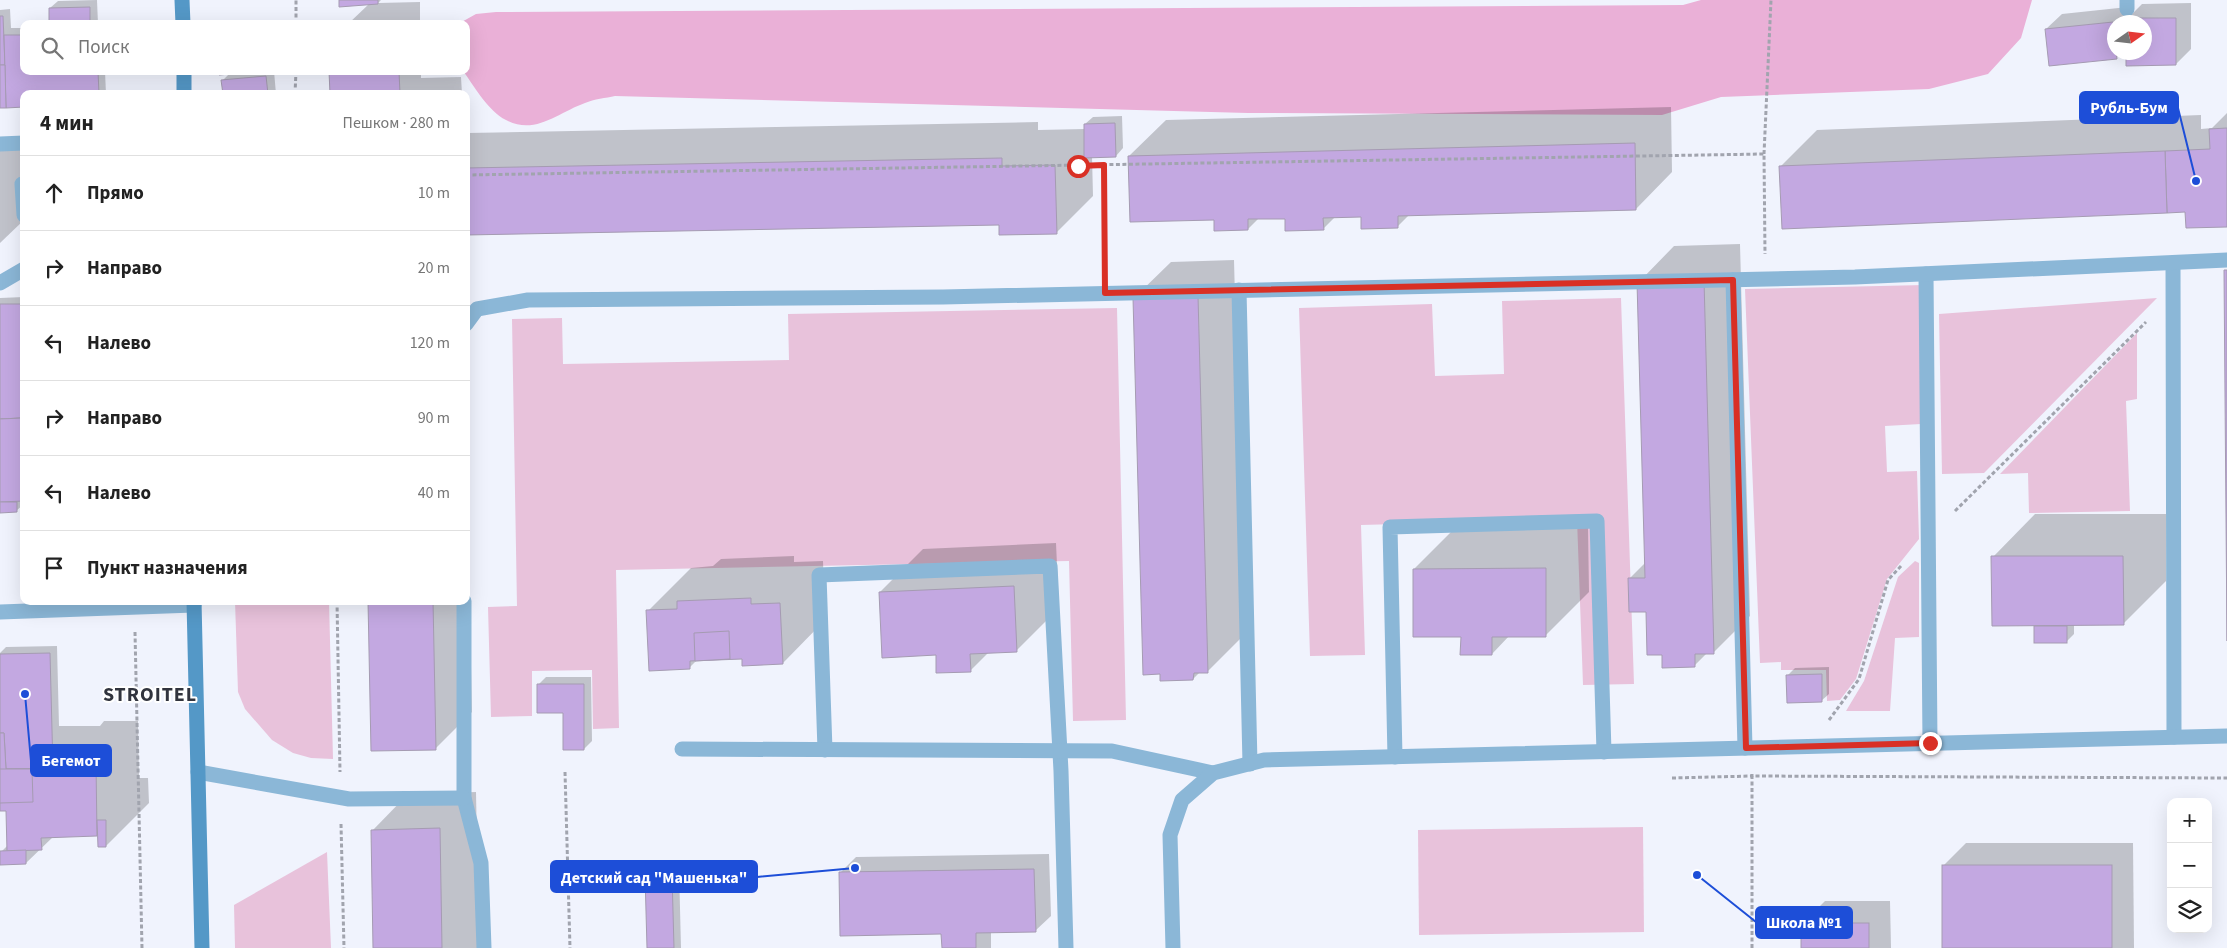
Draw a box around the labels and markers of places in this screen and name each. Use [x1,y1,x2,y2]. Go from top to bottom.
callout: Рубль-Бум [2080,92,2178,123]
callout: Бегемот [31,745,111,776]
callout: Детский сад "Машенька" [551,861,757,892]
callout: Школа №1 [1756,907,1852,938]

